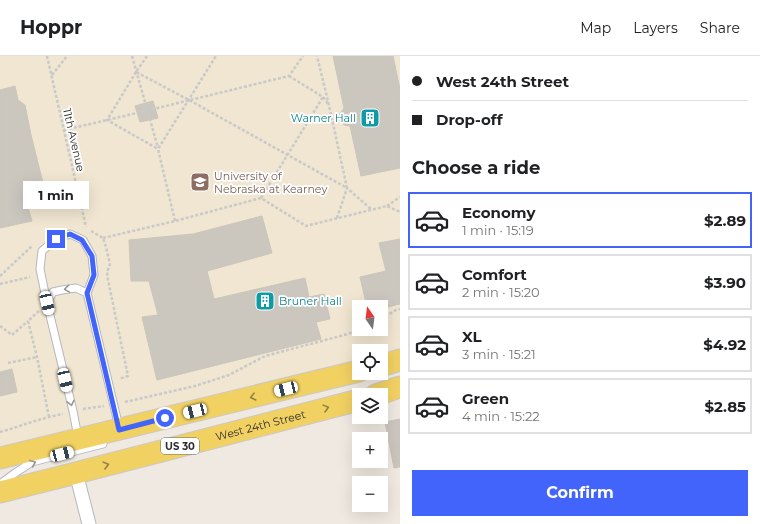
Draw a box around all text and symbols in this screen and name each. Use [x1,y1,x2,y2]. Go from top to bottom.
text: Hoppr [20,16,82,39]
text: Map [580,19,611,37]
text: Layers [633,19,678,37]
text: Share [700,19,740,37]
text: West 24th Street [436,72,569,91]
street label: 11th Avenue [60,107,88,173]
building icon: Warner Hall [359,107,381,129]
text: Drop-off [436,110,503,129]
place label: Warner Hall [291,111,356,125]
text: Choose a ride [412,157,540,179]
place label: University of Nebraska at Kearney [214,169,327,196]
school or university icon: University of Nebraska at Kearney [189,171,211,193]
callout: 1 min [23,181,89,209]
text: 1 min [38,187,74,203]
icon: car [414,202,450,238]
text: Economy [462,203,535,222]
text: $2.89 [704,211,746,230]
text: 1 min · 15:19 [462,222,534,238]
route end [47,230,65,248]
icon: car [414,264,450,300]
text: Comfort [462,265,527,284]
text: $3.90 [704,273,746,292]
text: 2 min · 15:20 [462,284,540,300]
one-way arrow [64,285,70,293]
car [38,290,56,316]
building icon: Bruner Hall [254,290,276,312]
place label: Bruner Hall [279,294,342,308]
north arrow [352,300,388,336]
map controls [352,300,388,512]
icon: car [414,326,450,362]
text: XL [462,327,481,346]
text: $4.92 [703,335,746,354]
button: locate [352,344,388,380]
text: 3 min · 15:21 [462,346,536,362]
car [56,367,74,393]
car [273,380,299,398]
button: layers [352,388,388,424]
icon: car [414,388,450,424]
text: Green [462,389,509,408]
one-way arrow [250,392,257,401]
text: $2.85 [705,397,746,416]
one-way arrow [66,400,74,407]
car [182,402,208,420]
one-way arrow [323,404,330,413]
street label: West 24th Street [214,407,308,444]
text: 4 min · 15:22 [462,408,540,424]
route start [156,409,174,427]
button: + [352,432,388,468]
road number: US 30 [161,438,199,454]
car [49,445,75,463]
one-way arrow [29,460,36,468]
one-way arrow [102,461,109,470]
button: Confirm [412,470,748,516]
button: − [352,476,388,512]

